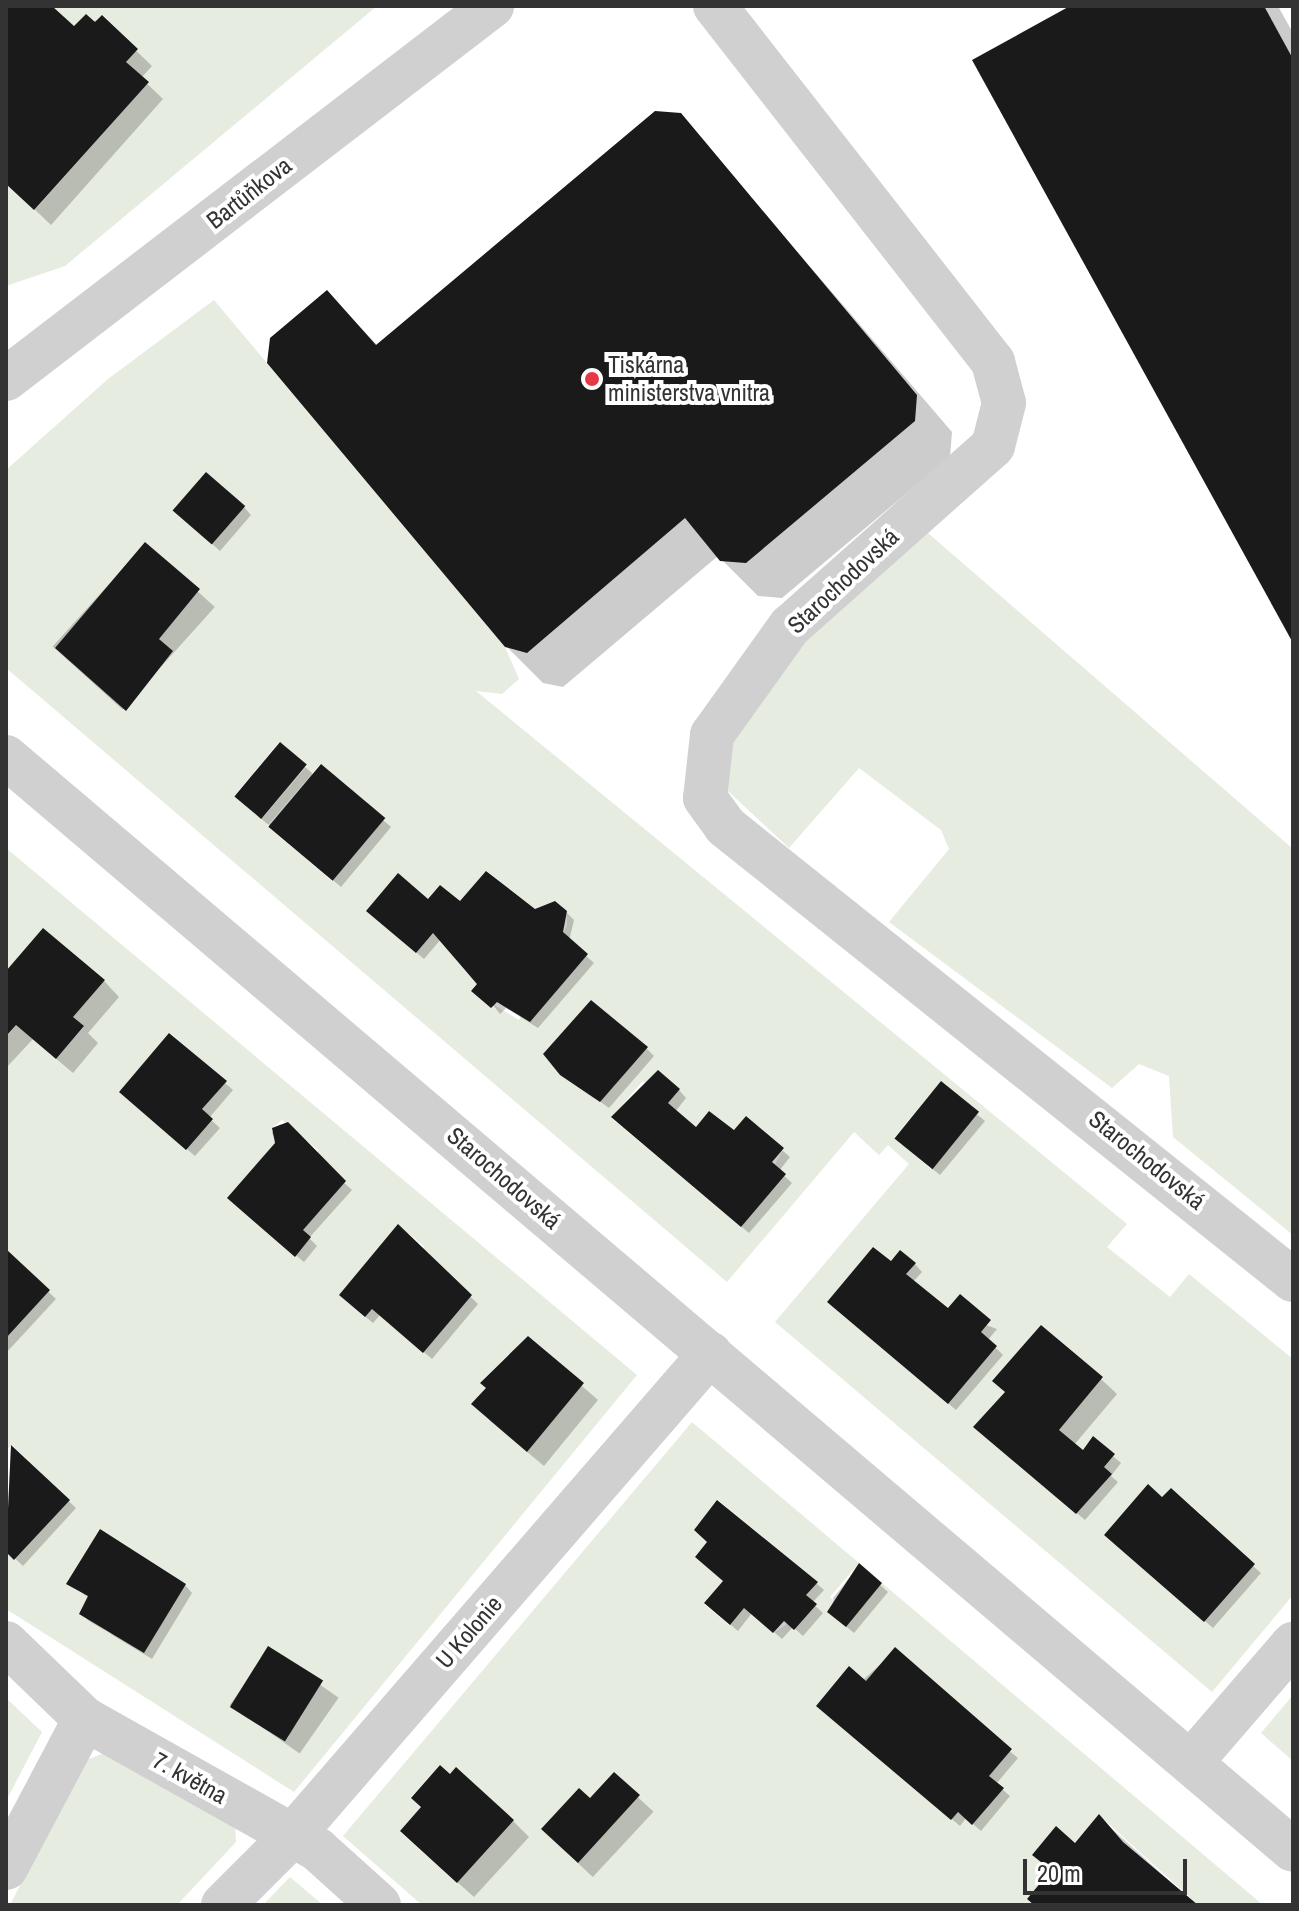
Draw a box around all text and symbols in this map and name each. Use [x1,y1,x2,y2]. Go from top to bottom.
street label: Bartůňkova [201,151,297,235]
place label: Tiskárna ministerstva vnitra [608,351,770,407]
marker: Tiskárna ministerstva vnitra [583,370,601,388]
street label: Starochodovská [782,522,904,640]
street label: Starochodovská [1083,1104,1211,1216]
street label: Starochodovská [441,1121,567,1235]
street label: U Kolonie [430,1590,508,1674]
street label: 7. května [148,1746,232,1810]
scale bar [1027,1843,1191,1893]
text: 20 m [1037,1857,1081,1889]

